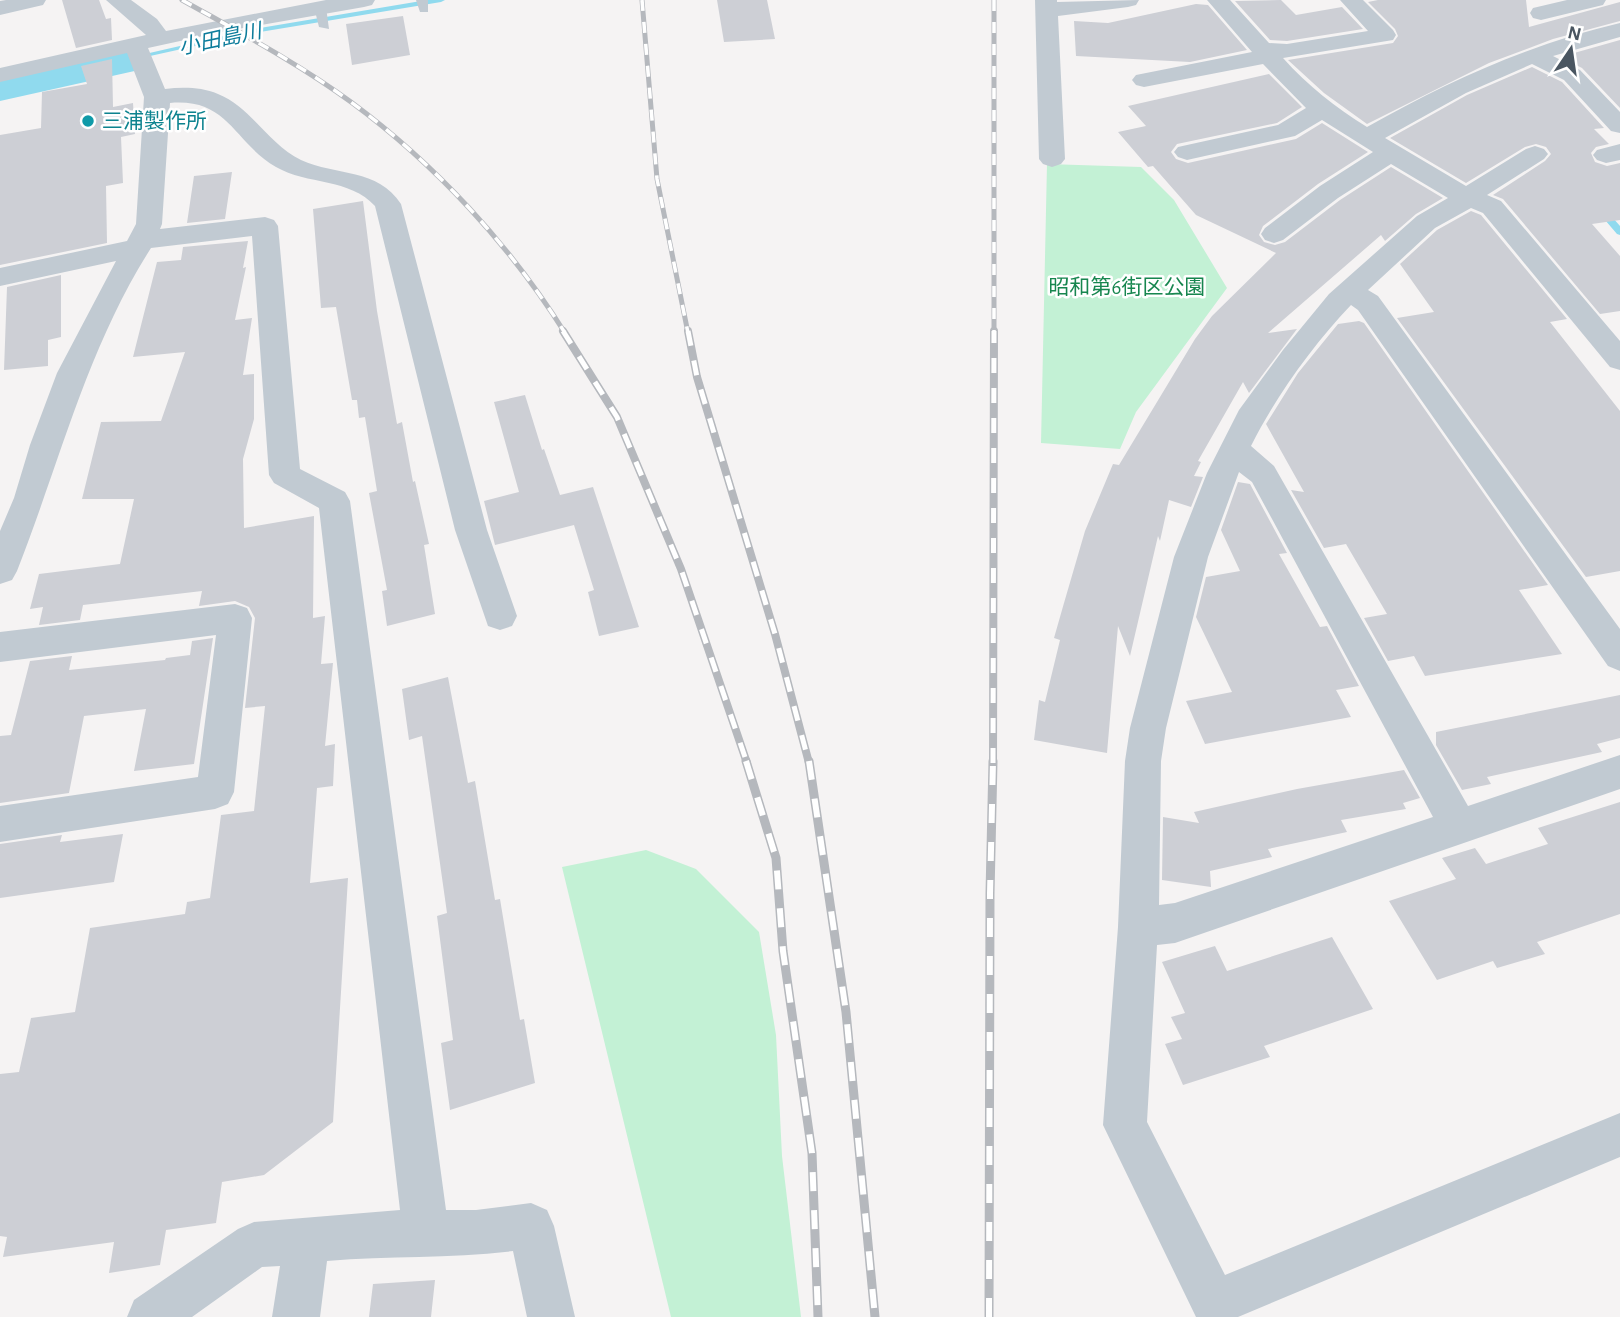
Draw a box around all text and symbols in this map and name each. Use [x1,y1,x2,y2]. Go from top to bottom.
north arrow [1536,14,1606,84]
water label: 小田島川 [177,19,265,58]
text: N [1566,23,1583,45]
place label: 三浦製作所 [102,110,207,132]
marker: 三浦製作所 [80,113,96,129]
park label: 昭和第6街区公園 [1049,276,1205,298]

